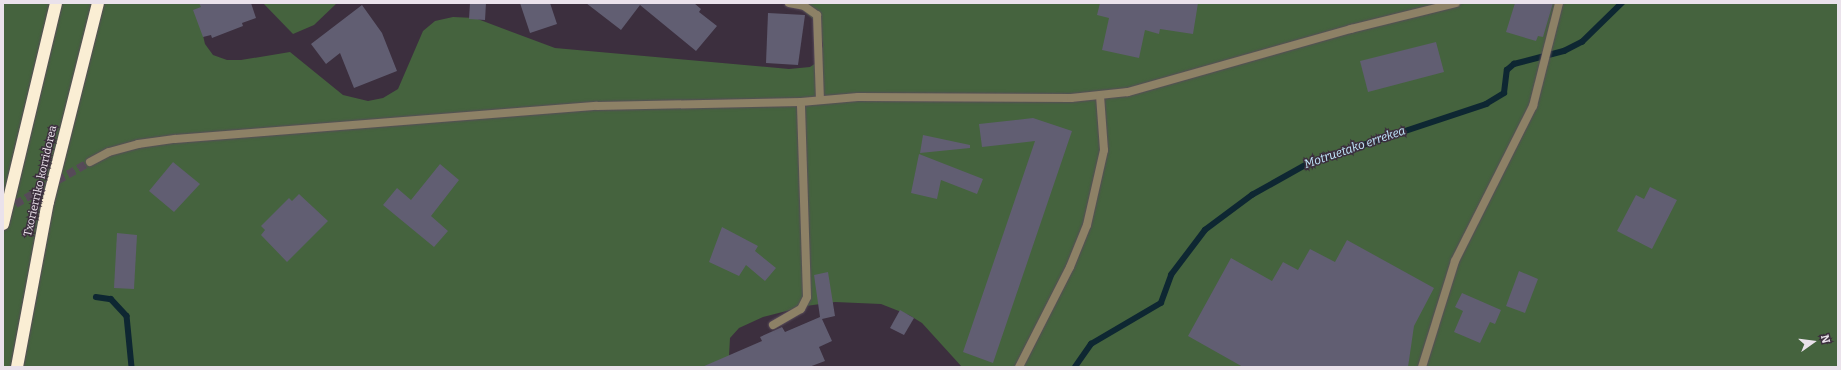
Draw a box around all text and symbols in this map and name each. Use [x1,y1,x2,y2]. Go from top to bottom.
street label: Txorierriko korridorea [22,124,60,238]
water label: Motruetako errekea [1302,124,1408,172]
north arrow [1793,322,1833,362]
text: N [1818,333,1832,345]

